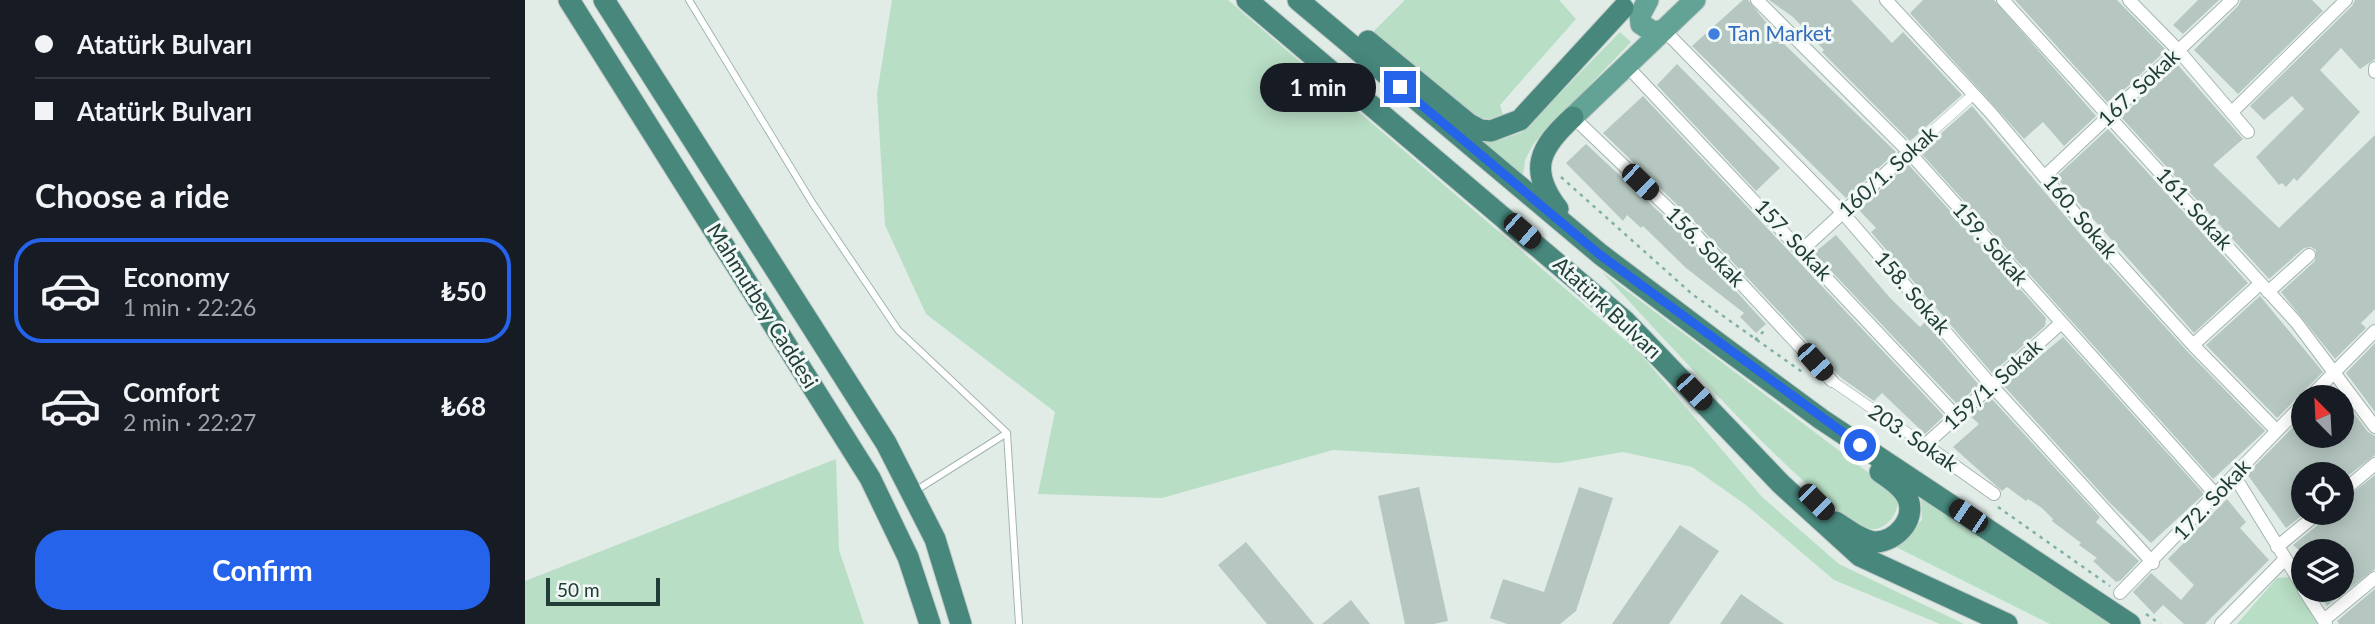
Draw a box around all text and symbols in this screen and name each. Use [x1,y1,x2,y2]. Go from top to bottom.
place label: Tan Market [1728,20,1832,45]
marker: Tan Market [1706,26,1722,42]
text: Atatürk Bulvarı [77,28,252,60]
street label: 167. Sokak [2092,43,2184,131]
callout: 1 min [1260,62,1375,112]
route end [1384,71,1416,103]
text: 1 min [1289,73,1347,101]
text: Atatürk Bulvarı [77,95,252,127]
street label: 160/1. Sokak [1833,120,1942,222]
car [1618,160,1663,204]
street label: 161. Sokak [2152,162,2239,254]
street label: 160. Sokak [2039,169,2124,263]
text: Choose a ride [35,176,229,215]
street label: 157. Sokak [1750,193,1838,285]
street label: 159. Sokak [1948,196,2034,290]
street label: 156. Sokak [1662,201,1751,292]
car [1500,209,1545,253]
street label: Mahmutbey Caddesi [703,218,824,392]
street label: 158. Sokak [1870,245,1956,339]
street label: Atatürk Bulvarı [1549,251,1667,363]
icon: car [39,259,102,322]
text: Economy [123,261,229,293]
text: ₺50 [441,275,486,307]
text: 1 min · 22:26 [123,293,256,321]
street label: 159/1. Sokak [1938,333,2047,435]
car [1794,339,1837,385]
car [1672,369,1717,415]
icon: car [39,374,102,437]
text: Comfort [123,376,220,408]
north arrow [2291,385,2354,448]
map controls [2291,385,2354,602]
text: ₺68 [441,390,486,422]
street label: 203. Sokak [1865,398,1963,476]
text: 2 min · 22:27 [123,408,256,436]
route start [1844,429,1876,461]
street label: 172. Sokak [2167,453,2255,545]
button: locate [2291,462,2354,525]
car [1794,480,1839,524]
car [1945,496,1992,536]
button: Confirm [35,530,490,610]
button: layers [2291,539,2354,602]
scale bar [546,575,660,607]
text: 50 m [557,578,600,601]

